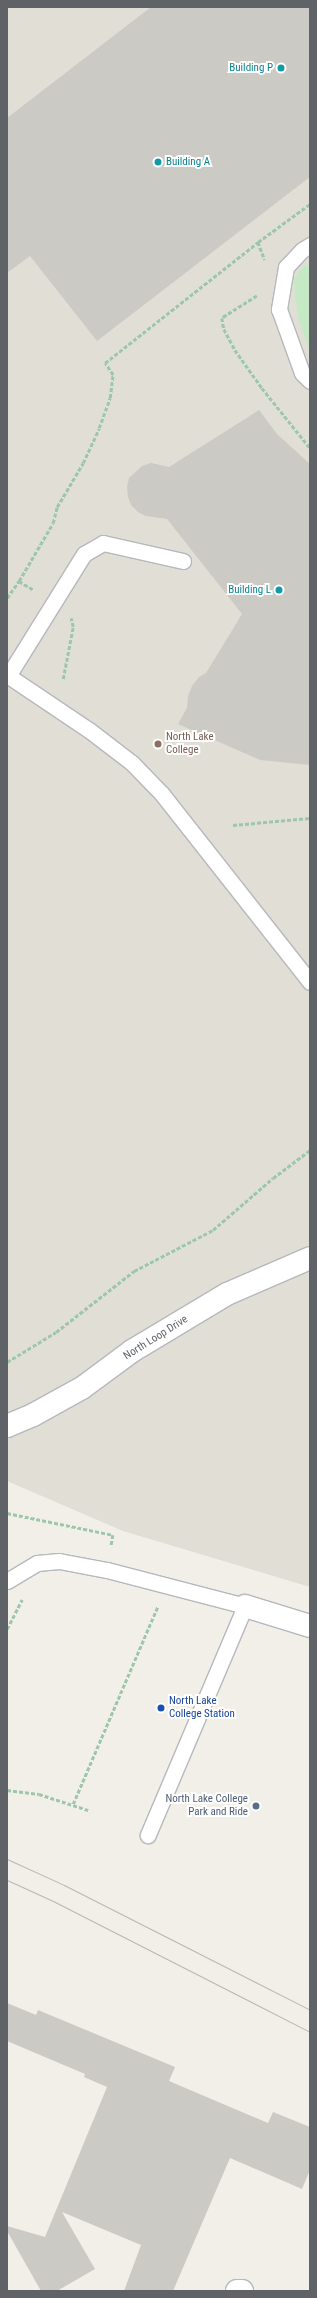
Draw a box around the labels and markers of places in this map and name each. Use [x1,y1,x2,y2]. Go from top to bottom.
place label: Building P [229,61,273,75]
marker: Building P [276,63,286,73]
place label: Building A [166,155,210,169]
marker: Building A [153,157,163,167]
place label: Building L [228,583,271,597]
marker: Building L [274,585,284,595]
place label: North Lake College [166,731,214,757]
marker: North Lake College [153,739,163,749]
place label: North Lake College Station [169,1695,235,1721]
marker: North Lake College Station [156,1703,166,1713]
place label: North Lake College Park and Ride [165,1793,248,1819]
marker: North Lake College Park and Ride [251,1801,261,1811]

